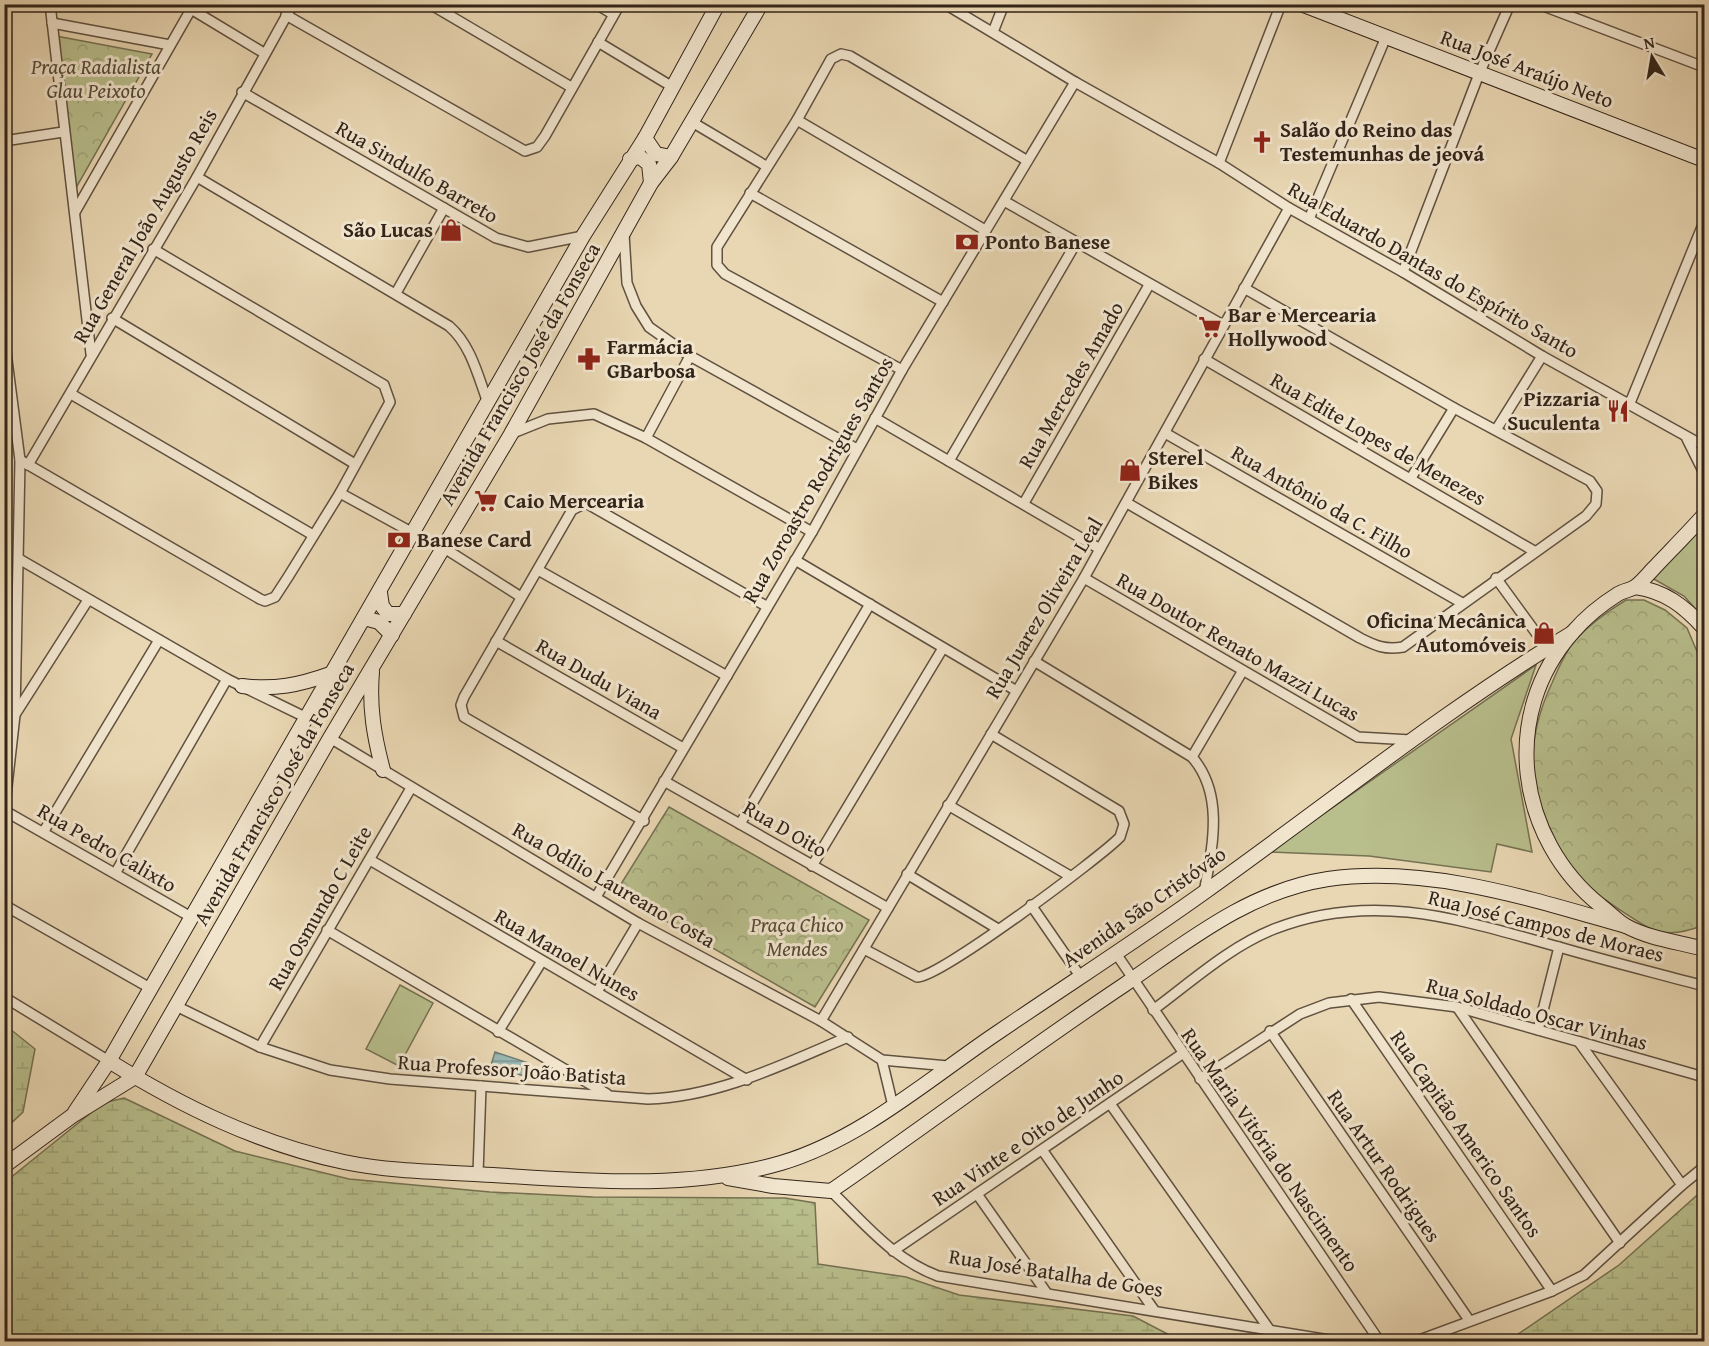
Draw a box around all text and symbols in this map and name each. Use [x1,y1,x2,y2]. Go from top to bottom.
street label: Rua José Araújo Neto [1436,21,1618,116]
north arrow [1622,27,1682,87]
text: N [1642,29,1657,55]
park label: Praça Radialista Glau Peixoto [30,51,161,106]
street label: Rua General João Augusto Reis [65,103,225,349]
street label: Rua Sindulfo Barreto [330,112,504,231]
place label: Salão do Reino das Testemunhas de jeová [1280,114,1485,169]
church icon: Salão do Reino das Testemunhas de jeová [1249,129,1275,155]
street label: Rua Eduardo Dantas do Espírito Santo [1282,173,1584,366]
place label: São Lucas [343,214,433,245]
shop icon: São Lucas [438,217,464,243]
place label: Ponto Banese [985,226,1110,257]
bank icon: Ponto Banese [954,229,980,255]
street label: Avenida Francisco José da Fonseca [431,237,608,511]
street label: Rua Mercedes Amado [1010,295,1131,474]
place label: Bar e Mercearia Hollywood [1228,299,1377,354]
supermarket icon: Bar e Mercearia Hollywood [1197,314,1223,340]
place label: Farmácia GBarbosa [607,331,696,386]
pharmacy icon: Farmácia GBarbosa [576,346,602,372]
street label: Rua Zoroastro Rodrigues Santos [734,351,901,609]
street label: Rua Edite Lopes de Menezes [1265,364,1492,513]
place label: Pizzaria Suculenta [1507,383,1600,438]
restaurant icon: Pizzaria Suculenta [1605,398,1631,424]
street label: Rua Antônio da C. Filho [1226,437,1419,566]
place label: Sterel Bikes [1148,442,1204,497]
shop icon: Sterel Bikes [1117,457,1143,483]
place label: Caio Mercearia [504,485,645,516]
supermarket icon: Caio Mercearia [473,488,499,514]
street label: Rua Juarez Oliveira Leal [977,511,1110,704]
place label: Banese Card [417,524,532,555]
bank icon: Banese Card [386,527,412,553]
street label: Rua Doutor Renato Mazzi Lucas [1111,564,1365,729]
place label: Oficina Mecânica Automóveis [1367,605,1526,660]
shop icon: Oficina Mecânica Automóveis [1531,620,1557,646]
street label: Rua Dudu Viana [531,630,668,727]
street label: Avenida Francisco José da Fonseca [185,657,362,931]
street label: Rua D Oito [738,792,833,865]
street label: Rua Pedro Calixto [32,795,183,900]
street label: Rua Odílio Laureano Costa [507,814,721,955]
street label: Rua Osmundo C Leite [260,820,379,996]
street label: Avenida São Cristóvão [1055,838,1232,975]
street label: Rua José Campos de Moraes [1425,881,1667,970]
street label: Rua Manoel Nunes [489,900,646,1009]
park label: Praça Chico Mendes [749,909,844,964]
street label: Rua Soldado Oscar Vinhas [1423,969,1651,1058]
street label: Rua Maria Vitória do Nascimento [1174,1021,1367,1278]
street label: Rua Capitão Americo Santos [1383,1024,1550,1244]
street label: Rua Professor João Batista [397,1046,627,1093]
street label: Rua Vinte e Oito de Junho [926,1062,1130,1213]
street label: Rua Artur Rodrigues [1320,1083,1449,1248]
street label: Rua José Batalha de Goes [947,1240,1165,1305]

